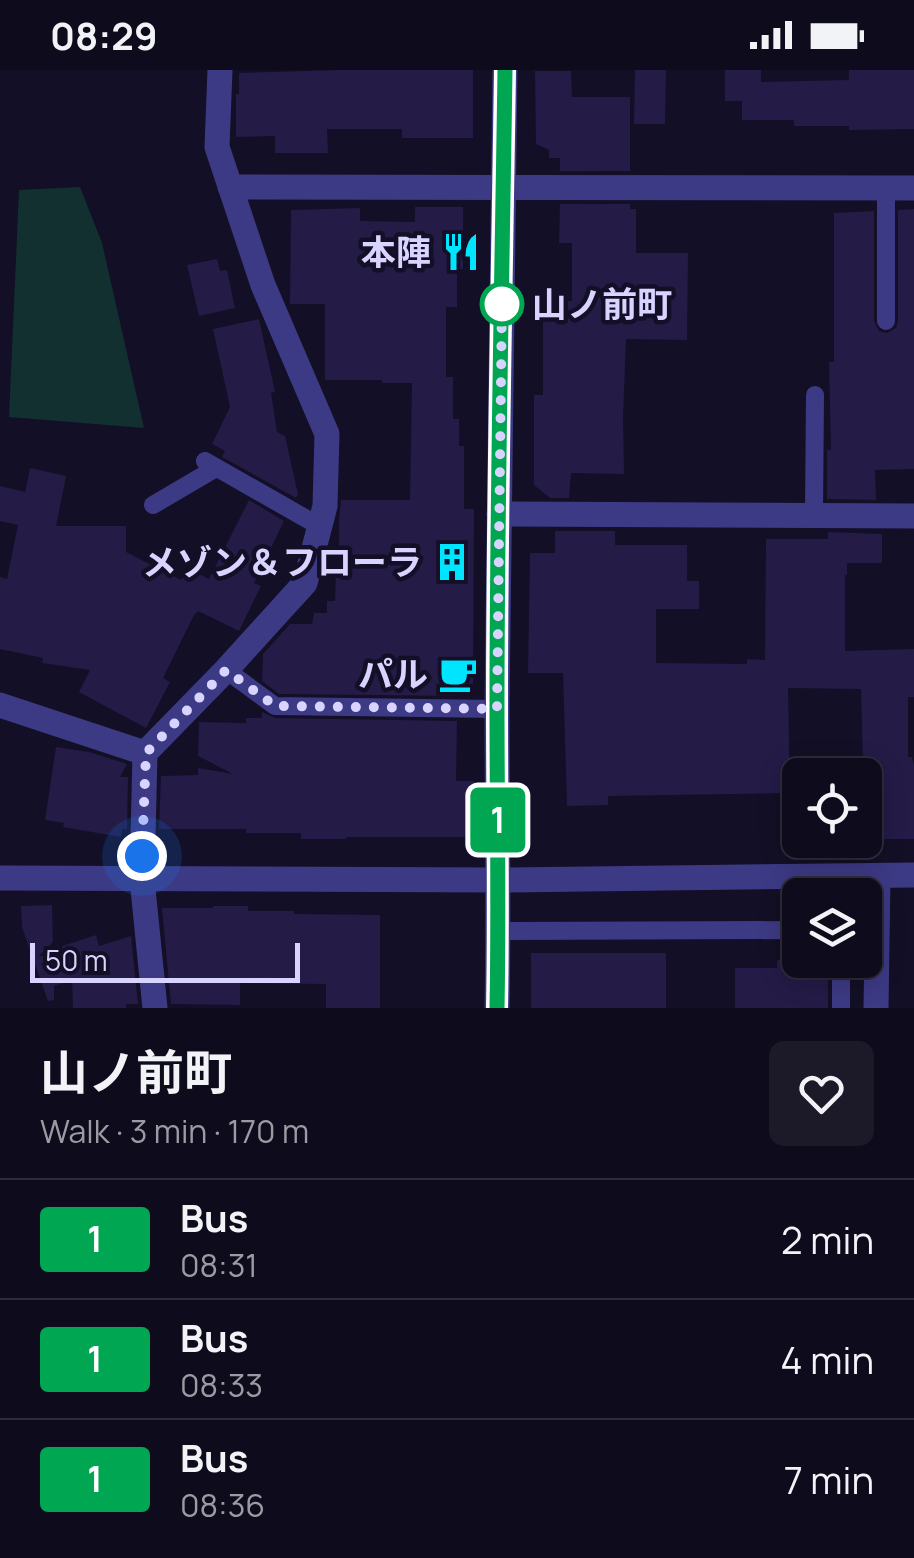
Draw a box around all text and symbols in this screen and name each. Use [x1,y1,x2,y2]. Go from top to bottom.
text: 08:29 [50,9,158,61]
place label: 本陣 [361,228,431,276]
restaurant icon: 本陣 [440,231,482,273]
place label: 山ノ前町 [532,280,672,328]
marker: 山ノ前町 [481,283,523,325]
place label: メゾン＆フローラ [142,538,422,586]
building icon: メゾン＆フローラ [431,541,473,583]
place label: パル [358,650,428,698]
cafe icon: パル [437,653,479,695]
map controls [782,758,882,978]
button: locate [782,758,882,858]
line badge: 1 [466,788,530,852]
text: 1 [490,796,506,844]
your location [117,831,167,881]
button: layers [782,878,882,978]
scale bar [30,938,300,983]
text: 50 m [45,941,108,979]
text: 山ノ前町 [40,1039,232,1104]
button: heart [769,1041,874,1146]
text: Walk · 3 min · 170 m [40,1109,309,1153]
text: Bus [180,1191,248,1243]
text: 2 min [781,1213,874,1265]
text: 1 [87,1215,103,1263]
text: 08:31 [180,1243,258,1287]
text: Bus [180,1311,248,1363]
text: 4 min [780,1333,874,1385]
text: 1 [87,1335,103,1383]
text: 08:33 [180,1363,263,1407]
text: Bus [180,1431,248,1483]
text: 7 min [784,1453,874,1505]
text: 1 [87,1455,103,1503]
text: 08:36 [180,1483,265,1527]

